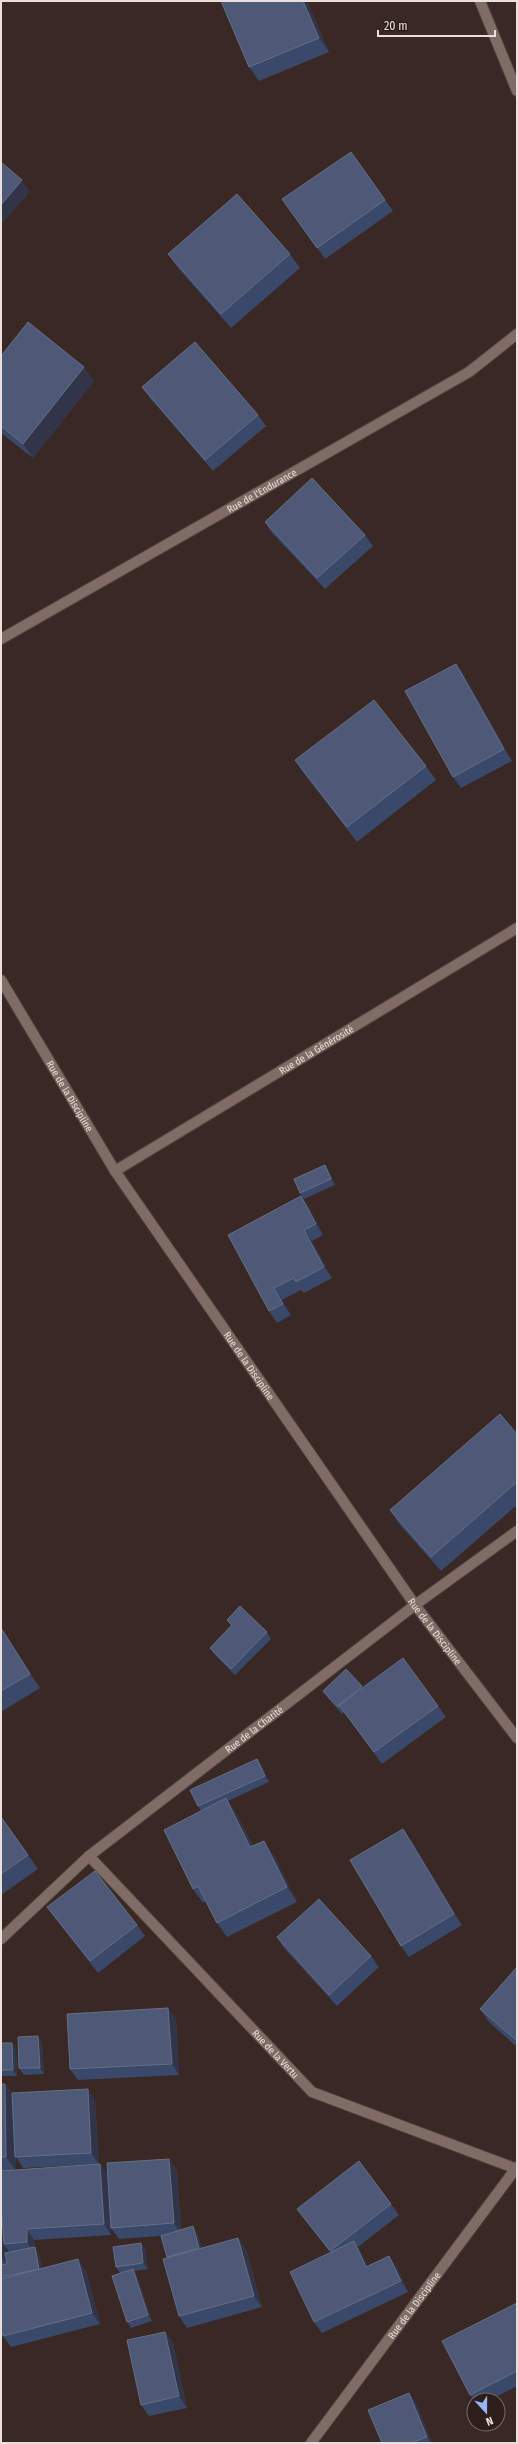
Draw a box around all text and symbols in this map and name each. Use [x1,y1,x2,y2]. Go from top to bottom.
scale bar [378,12,495,38]
text: 20 m [384,19,408,33]
street label: Rue de l'Endurance [225,467,299,516]
street label: Rue de la Générosité [277,1023,356,1077]
street label: Rue de la Discipline [43,1059,95,1134]
street label: Rue de la Discipline [221,1330,277,1403]
street label: Rue de la Discipline [405,1596,464,1667]
street label: Rue de la Charité [223,1704,286,1756]
street label: Rue de la Vertu [249,2028,301,2081]
street label: Rue de la Discipline [386,2270,444,2342]
north arrow [466,2392,506,2432]
text: N [484,2414,495,2428]

